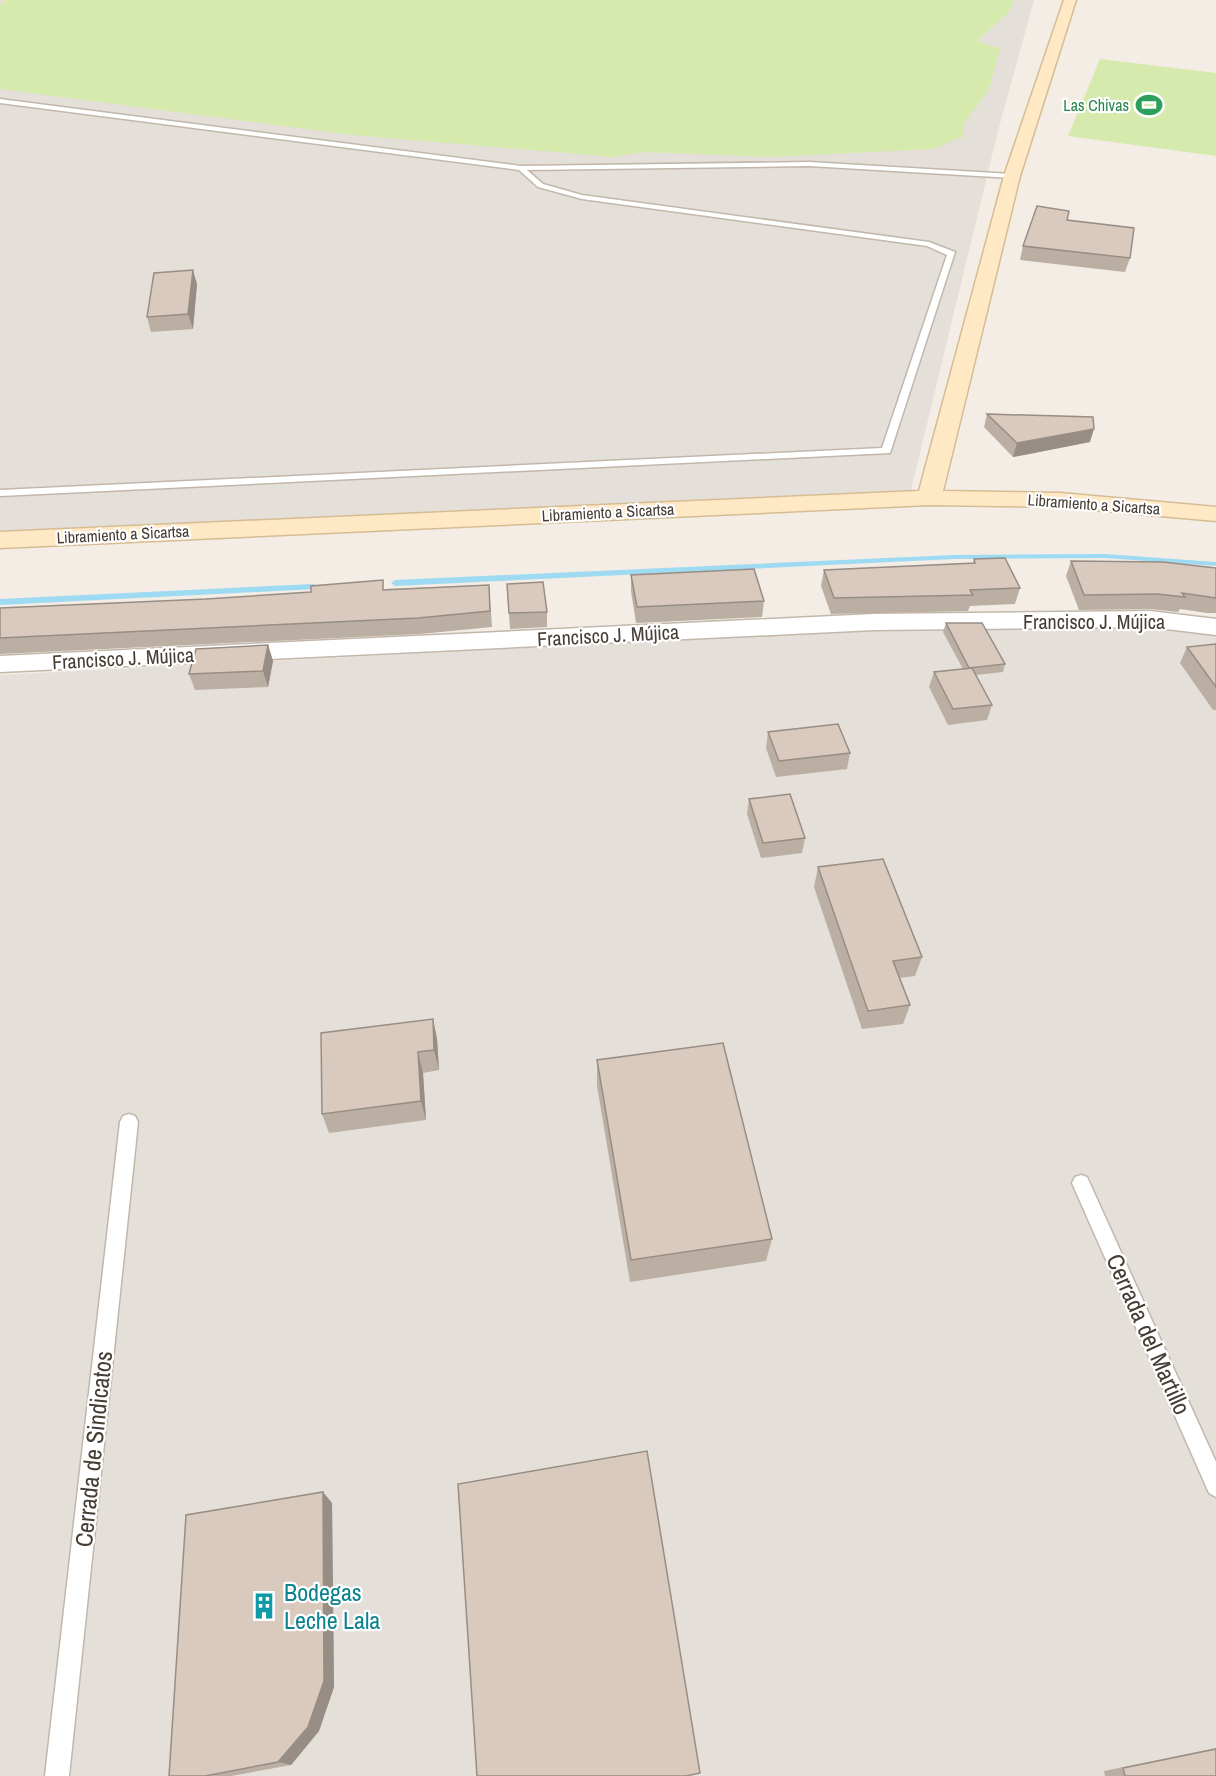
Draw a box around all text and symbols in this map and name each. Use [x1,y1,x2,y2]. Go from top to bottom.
sports icon: Las Chivas [1134,90,1164,120]
place label: Las Chivas [1063,94,1129,116]
street label: Libramiento a Sicartsa [1027,488,1162,520]
street label: Libramiento a Sicartsa [541,498,676,526]
street label: Libramiento a Sicartsa [56,520,191,548]
street label: Francisco J. Mújica [1023,608,1165,635]
street label: Francisco J. Mújica [536,618,680,652]
street label: Francisco J. Mújica [51,641,195,675]
street label: Cerrada del Martillo [1099,1249,1199,1419]
street label: Cerrada de Sindicatos [67,1349,119,1549]
place label: Bodegas Leche Lala [284,1576,380,1636]
building icon: Bodegas Leche Lala [249,1591,279,1621]

